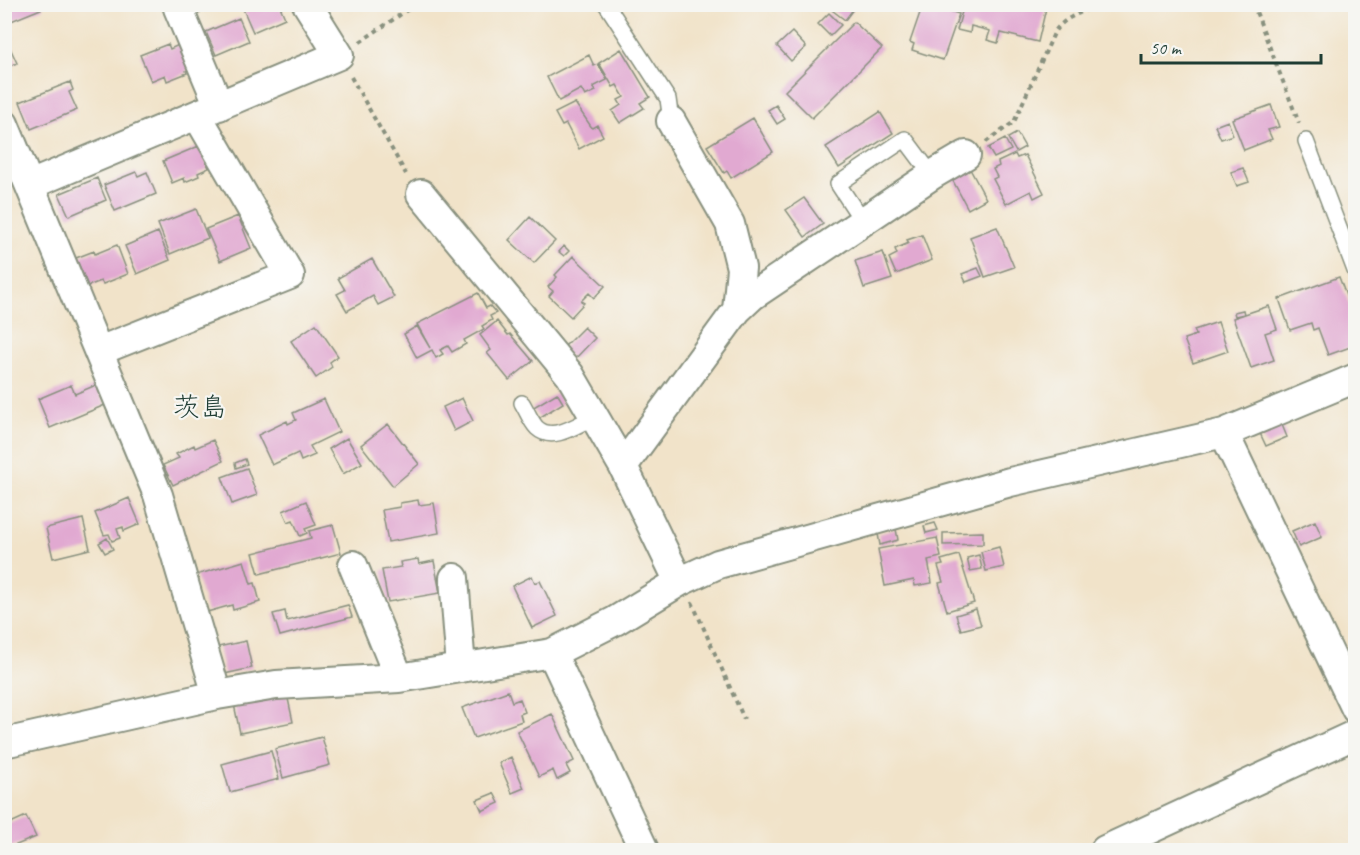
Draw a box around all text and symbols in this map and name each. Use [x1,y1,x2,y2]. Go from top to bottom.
scale bar [1141,27,1321,65]
text: 50 m [1150,37,1183,59]
district label: 茨島 [173,390,227,424]

